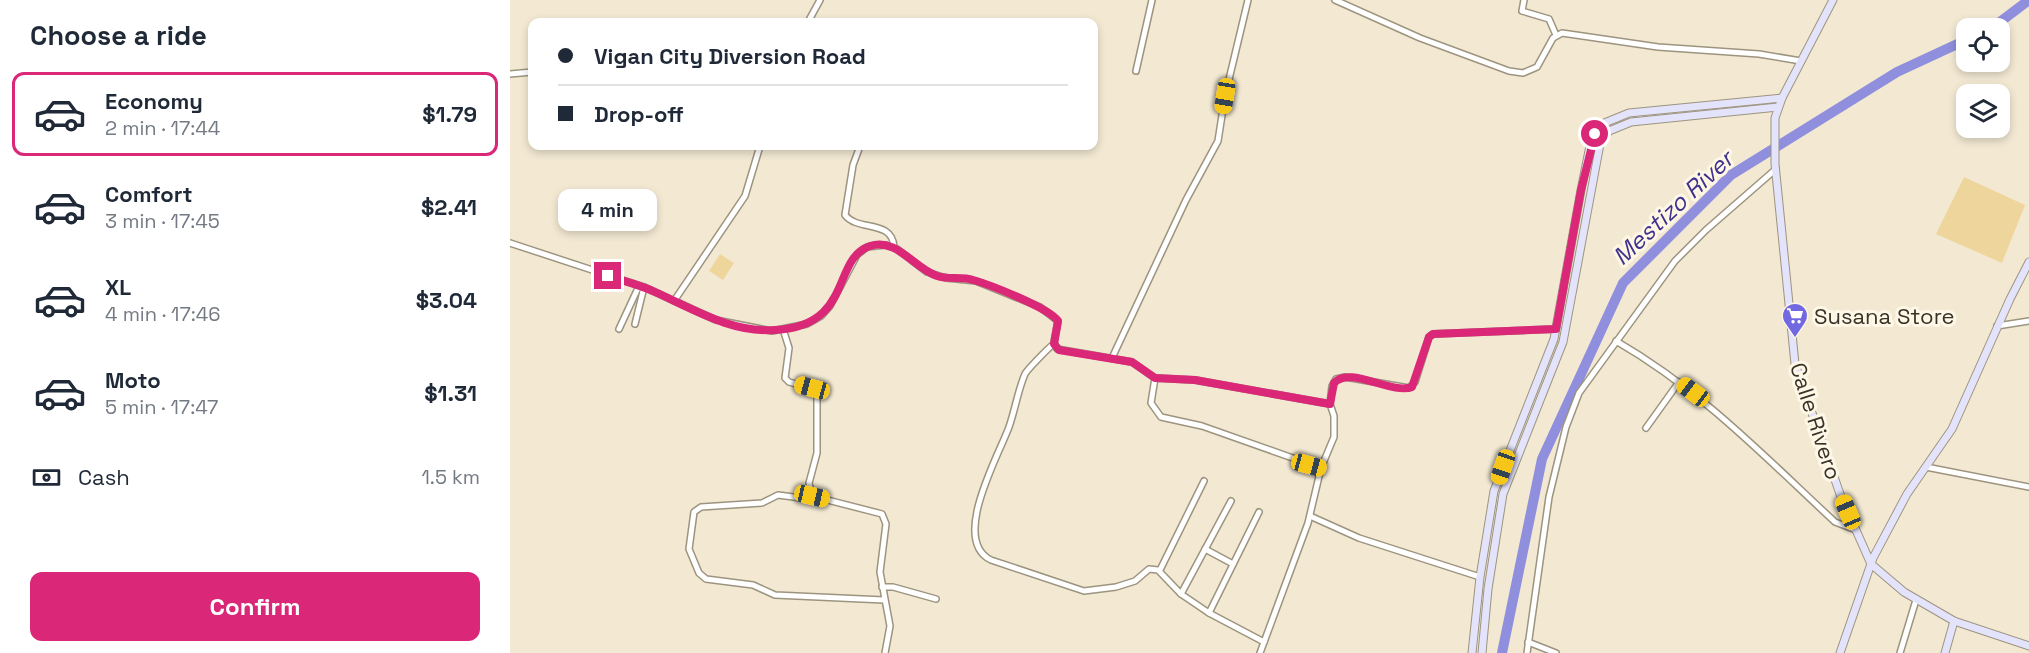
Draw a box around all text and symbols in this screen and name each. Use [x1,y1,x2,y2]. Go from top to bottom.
text: Choose a ride [30,18,207,53]
map controls [1956,18,2010,138]
button: locate [1956,18,2010,72]
text: Vigan City Diversion Road [594,42,866,70]
car [1213,77,1237,115]
button: layers [1956,84,2010,138]
icon: car [33,87,87,141]
text: Economy [105,87,203,115]
text: $1.79 [422,100,477,128]
text: Drop-off [594,100,684,128]
text: 2 min · 17:44 [105,115,220,141]
route start [1581,120,1608,147]
water label: Mestizo River [1606,142,1742,271]
icon: car [33,180,87,234]
text: Comfort [105,180,193,208]
callout: 4 min [558,189,658,231]
text: $2.41 [421,193,477,221]
text: 4 min [581,197,634,223]
text: 3 min · 17:45 [105,208,220,234]
route end [594,262,621,289]
icon: car [33,273,87,327]
text: XL [105,273,131,301]
text: $3.04 [416,286,477,314]
text: 4 min · 17:46 [105,301,220,327]
supermarket icon: Susana Store [1780,301,1810,339]
place label: Susana Store [1814,302,1955,330]
street label: Calle Rivero [1784,359,1848,483]
icon: car [33,366,87,420]
text: Moto [105,366,161,394]
car [1673,374,1713,410]
car [792,375,832,401]
text: $1.31 [424,379,477,407]
text: 5 min · 17:47 [105,394,218,420]
car [1489,447,1517,487]
car [1289,452,1329,478]
icon: cash [30,461,63,494]
text: Cash [78,463,130,491]
text: 1.5 km [422,464,480,490]
car [792,483,832,509]
car [1833,492,1863,532]
button: Confirm [30,572,480,641]

